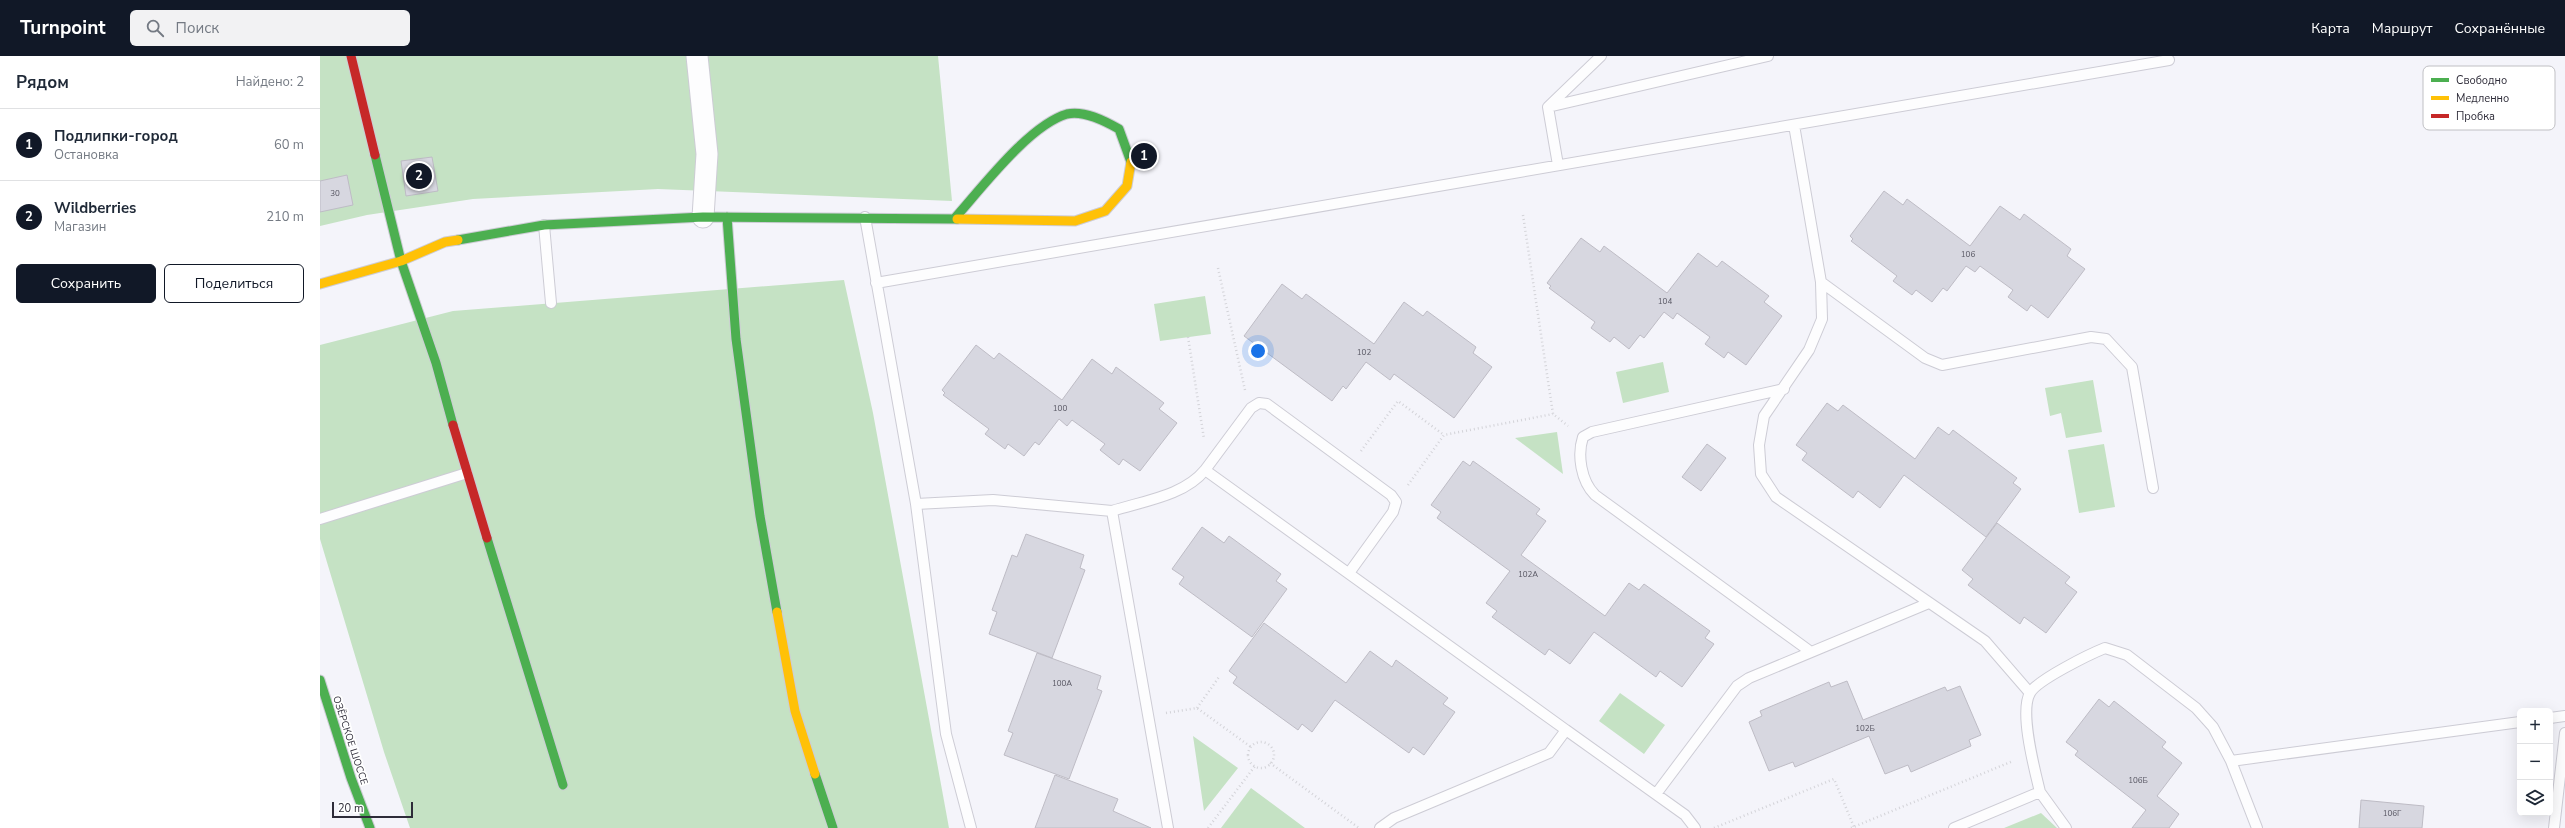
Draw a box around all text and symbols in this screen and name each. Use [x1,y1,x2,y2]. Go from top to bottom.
search box [130,10,410,46]
text: Turnpoint [20,15,106,41]
icon: search [144,17,166,39]
text: Поиск [176,18,219,38]
text: Карта [2311,19,2350,38]
text: Маршрут [2372,19,2433,38]
text: Сохранённые [2455,19,2545,38]
legend [2423,66,2555,130]
text: Рядом [16,71,69,94]
text: Найдено: 2 [236,73,304,91]
text: Свободно [2456,73,2507,88]
text: Медленно [2456,91,2509,106]
text: Пробка [2456,109,2495,124]
text: Подлипки-город [54,126,178,146]
text: 1 [25,136,33,154]
text: 60 m [274,136,304,154]
pin: 1 [1131,141,1157,171]
text: Остановка [54,146,119,164]
pin: 2 [406,161,432,191]
house number: 30 [330,188,340,199]
text: Wildberries [54,198,136,218]
text: 2 [25,208,33,226]
text: 210 m [266,208,304,226]
text: Магазин [54,218,106,236]
house number: 106 [1961,249,1975,260]
button: Сохранить [16,264,156,303]
button: Поделиться [164,264,304,303]
house number: 104 [1658,296,1672,307]
your location [1248,341,1268,361]
house number: 102 [1357,347,1371,358]
house number: 100 [1053,403,1067,414]
house number: 102А [1518,569,1538,580]
house number: 100А [1052,678,1072,689]
street label: ОЗЁРСКОЕ ШОССЕ [329,694,371,787]
map controls [2517,708,2553,816]
button: + [2517,708,2553,744]
house number: 102Б [1855,723,1875,734]
button: − [2517,744,2553,780]
house number: 106Б [2128,775,2148,786]
button: layers [2517,780,2553,816]
scale bar [332,800,413,819]
text: 20 m [338,801,363,816]
house number: 106Г [2383,808,2402,819]

